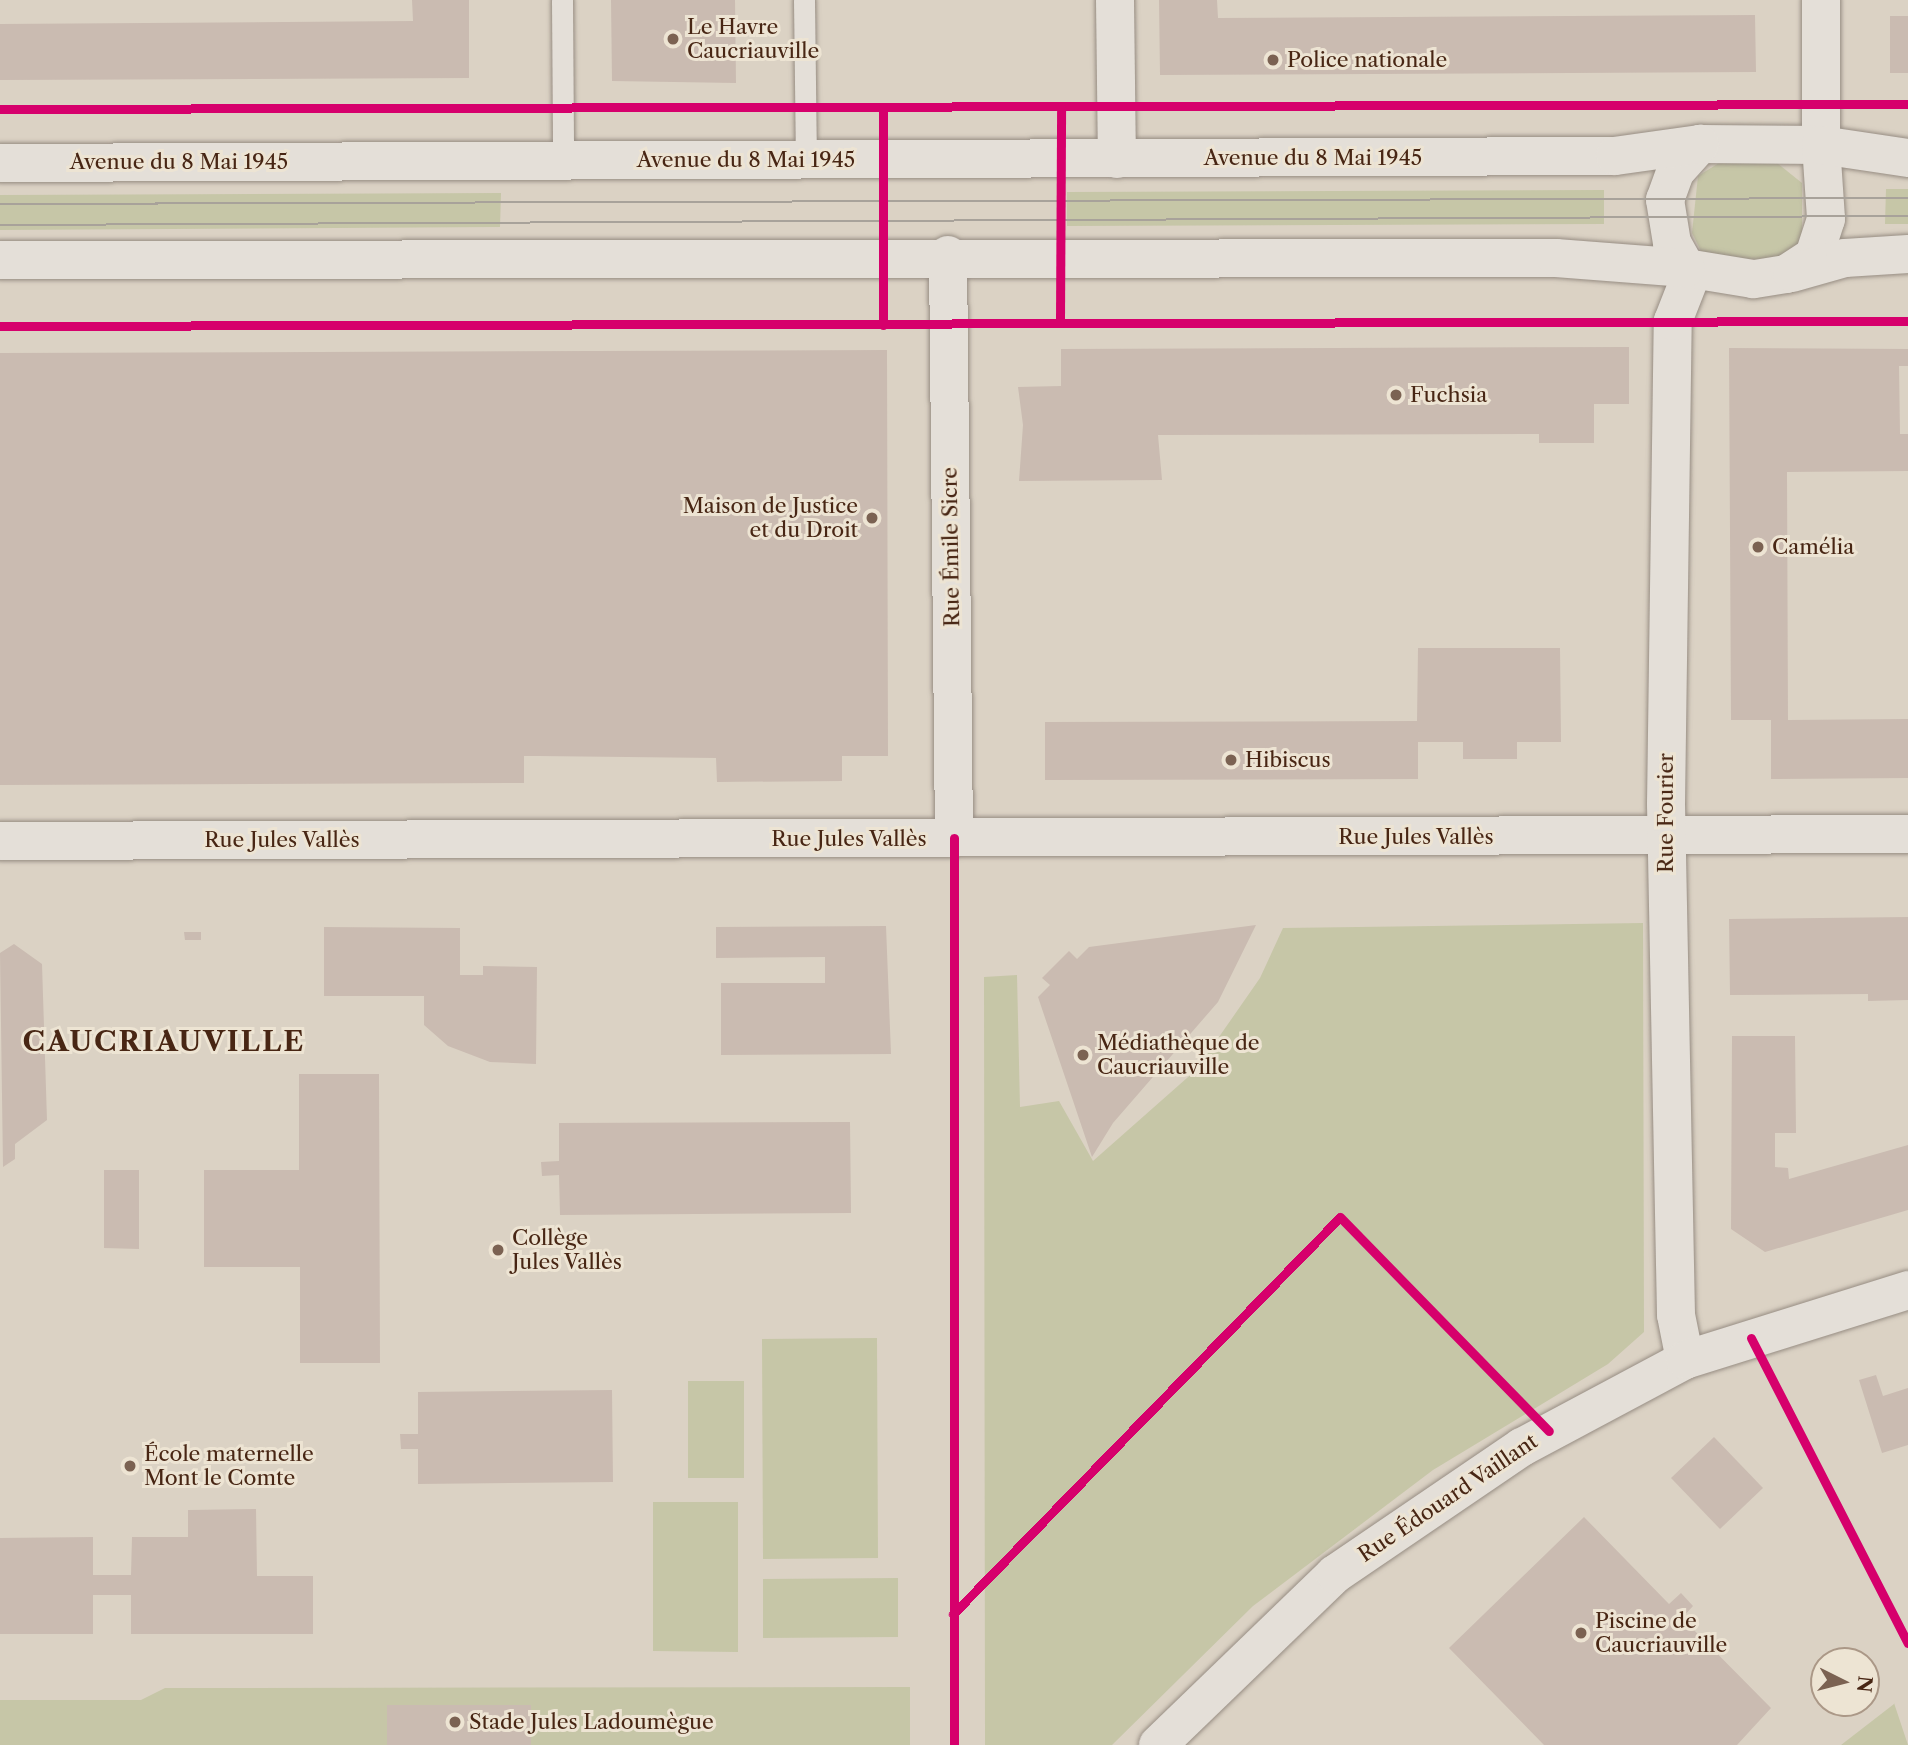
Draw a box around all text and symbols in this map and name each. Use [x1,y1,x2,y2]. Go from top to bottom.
place label: Le Havre Caucriauville [687,14,819,64]
marker: Le Havre Caucriauville [665,31,681,47]
place label: Police nationale [1287,47,1447,73]
marker: Police nationale [1265,52,1281,68]
street label: Avenue du 8 Mai 1945 [1204,145,1422,171]
street label: Avenue du 8 Mai 1945 [637,147,855,173]
street label: Avenue du 8 Mai 1945 [70,149,288,175]
place label: Fuchsia [1410,382,1487,408]
marker: Fuchsia [1388,387,1404,403]
street label: Rue Émile Sicre [937,467,965,627]
place label: Maison de Justice et du Droit [683,493,858,543]
marker: Maison de Justice et du Droit [864,510,880,526]
place label: Camélia [1772,534,1854,560]
marker: Camélia [1750,539,1766,555]
place label: Hibiscus [1245,747,1331,773]
marker: Hibiscus [1223,752,1239,768]
street label: Rue Fourier [1653,753,1679,873]
street label: Rue Jules Vallès [1338,824,1494,850]
street label: Rue Jules Vallès [771,826,927,852]
street label: Rue Jules Vallès [204,827,360,853]
district label: CAUCRIAUVILLE [24,1024,304,1058]
place label: Médiathèque de Caucriauville [1097,1030,1260,1080]
marker: Médiathèque de Caucriauville [1075,1047,1091,1063]
place label: Collège Jules Vallès [512,1225,623,1275]
marker: Collège Jules Vallès [490,1242,506,1258]
street label: Rue Édouard Vaillant [1353,1428,1543,1568]
place label: École maternelle Mont le Comte [144,1441,314,1491]
marker: École maternelle Mont le Comte [122,1458,138,1474]
place label: Piscine de Caucriauville [1595,1608,1727,1658]
marker: Piscine de Caucriauville [1573,1625,1589,1641]
north arrow [1810,1647,1880,1717]
text: N [1852,1675,1877,1693]
place label: Stade Jules Ladoumègue [469,1709,714,1735]
marker: Stade Jules Ladoumègue [447,1714,463,1730]

